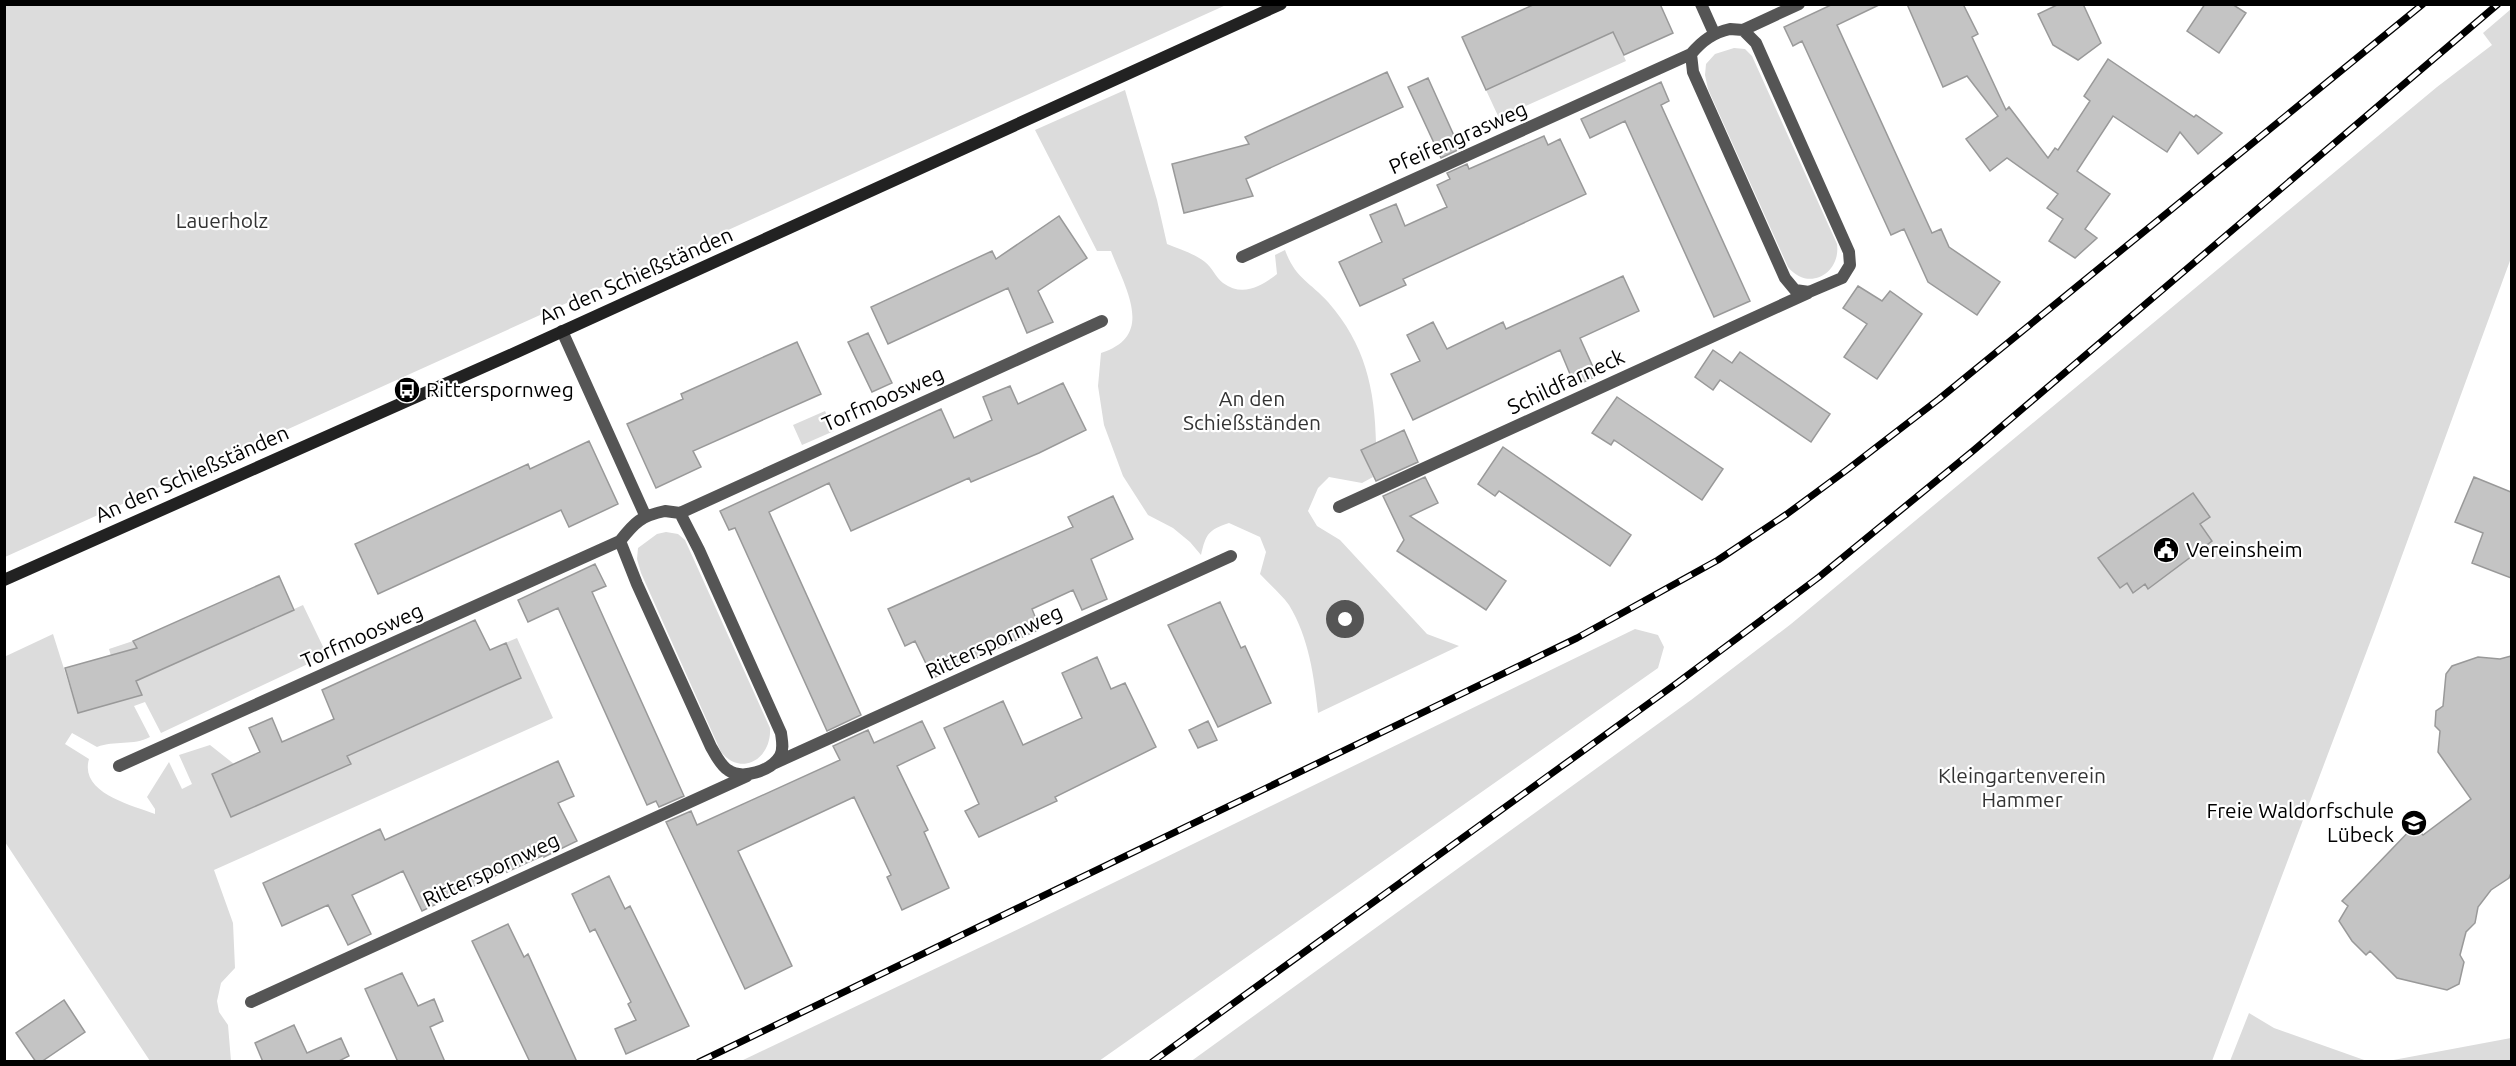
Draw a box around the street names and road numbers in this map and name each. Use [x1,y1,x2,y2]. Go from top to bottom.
street label: Pfeifengrasweg [1385,96,1530,178]
street label: An den Schießständen [535,222,736,329]
street label: Schildfarneck [1503,343,1628,419]
street label: Torfmoosweg [818,361,947,436]
street label: An den Schießständen [91,420,292,527]
street label: Torfmoosweg [297,598,426,673]
street label: Ritterspornweg [922,599,1066,683]
street label: Ritterspornweg [419,827,563,911]

